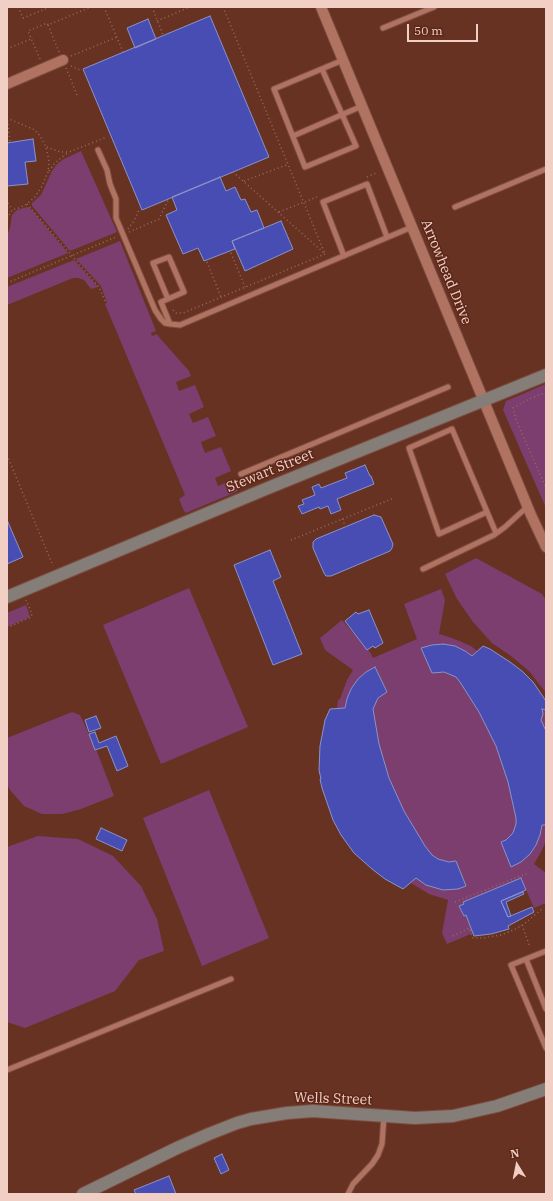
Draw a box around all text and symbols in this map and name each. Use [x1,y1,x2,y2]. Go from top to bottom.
scale bar [409,16,480,42]
text: 50 m [414,23,443,38]
street label: Arrowhead Drive [417,217,475,327]
street label: Stewart Street [224,446,316,496]
street label: Wells Street [294,1089,372,1109]
north arrow [497,1145,537,1185]
text: N [509,1146,520,1161]

